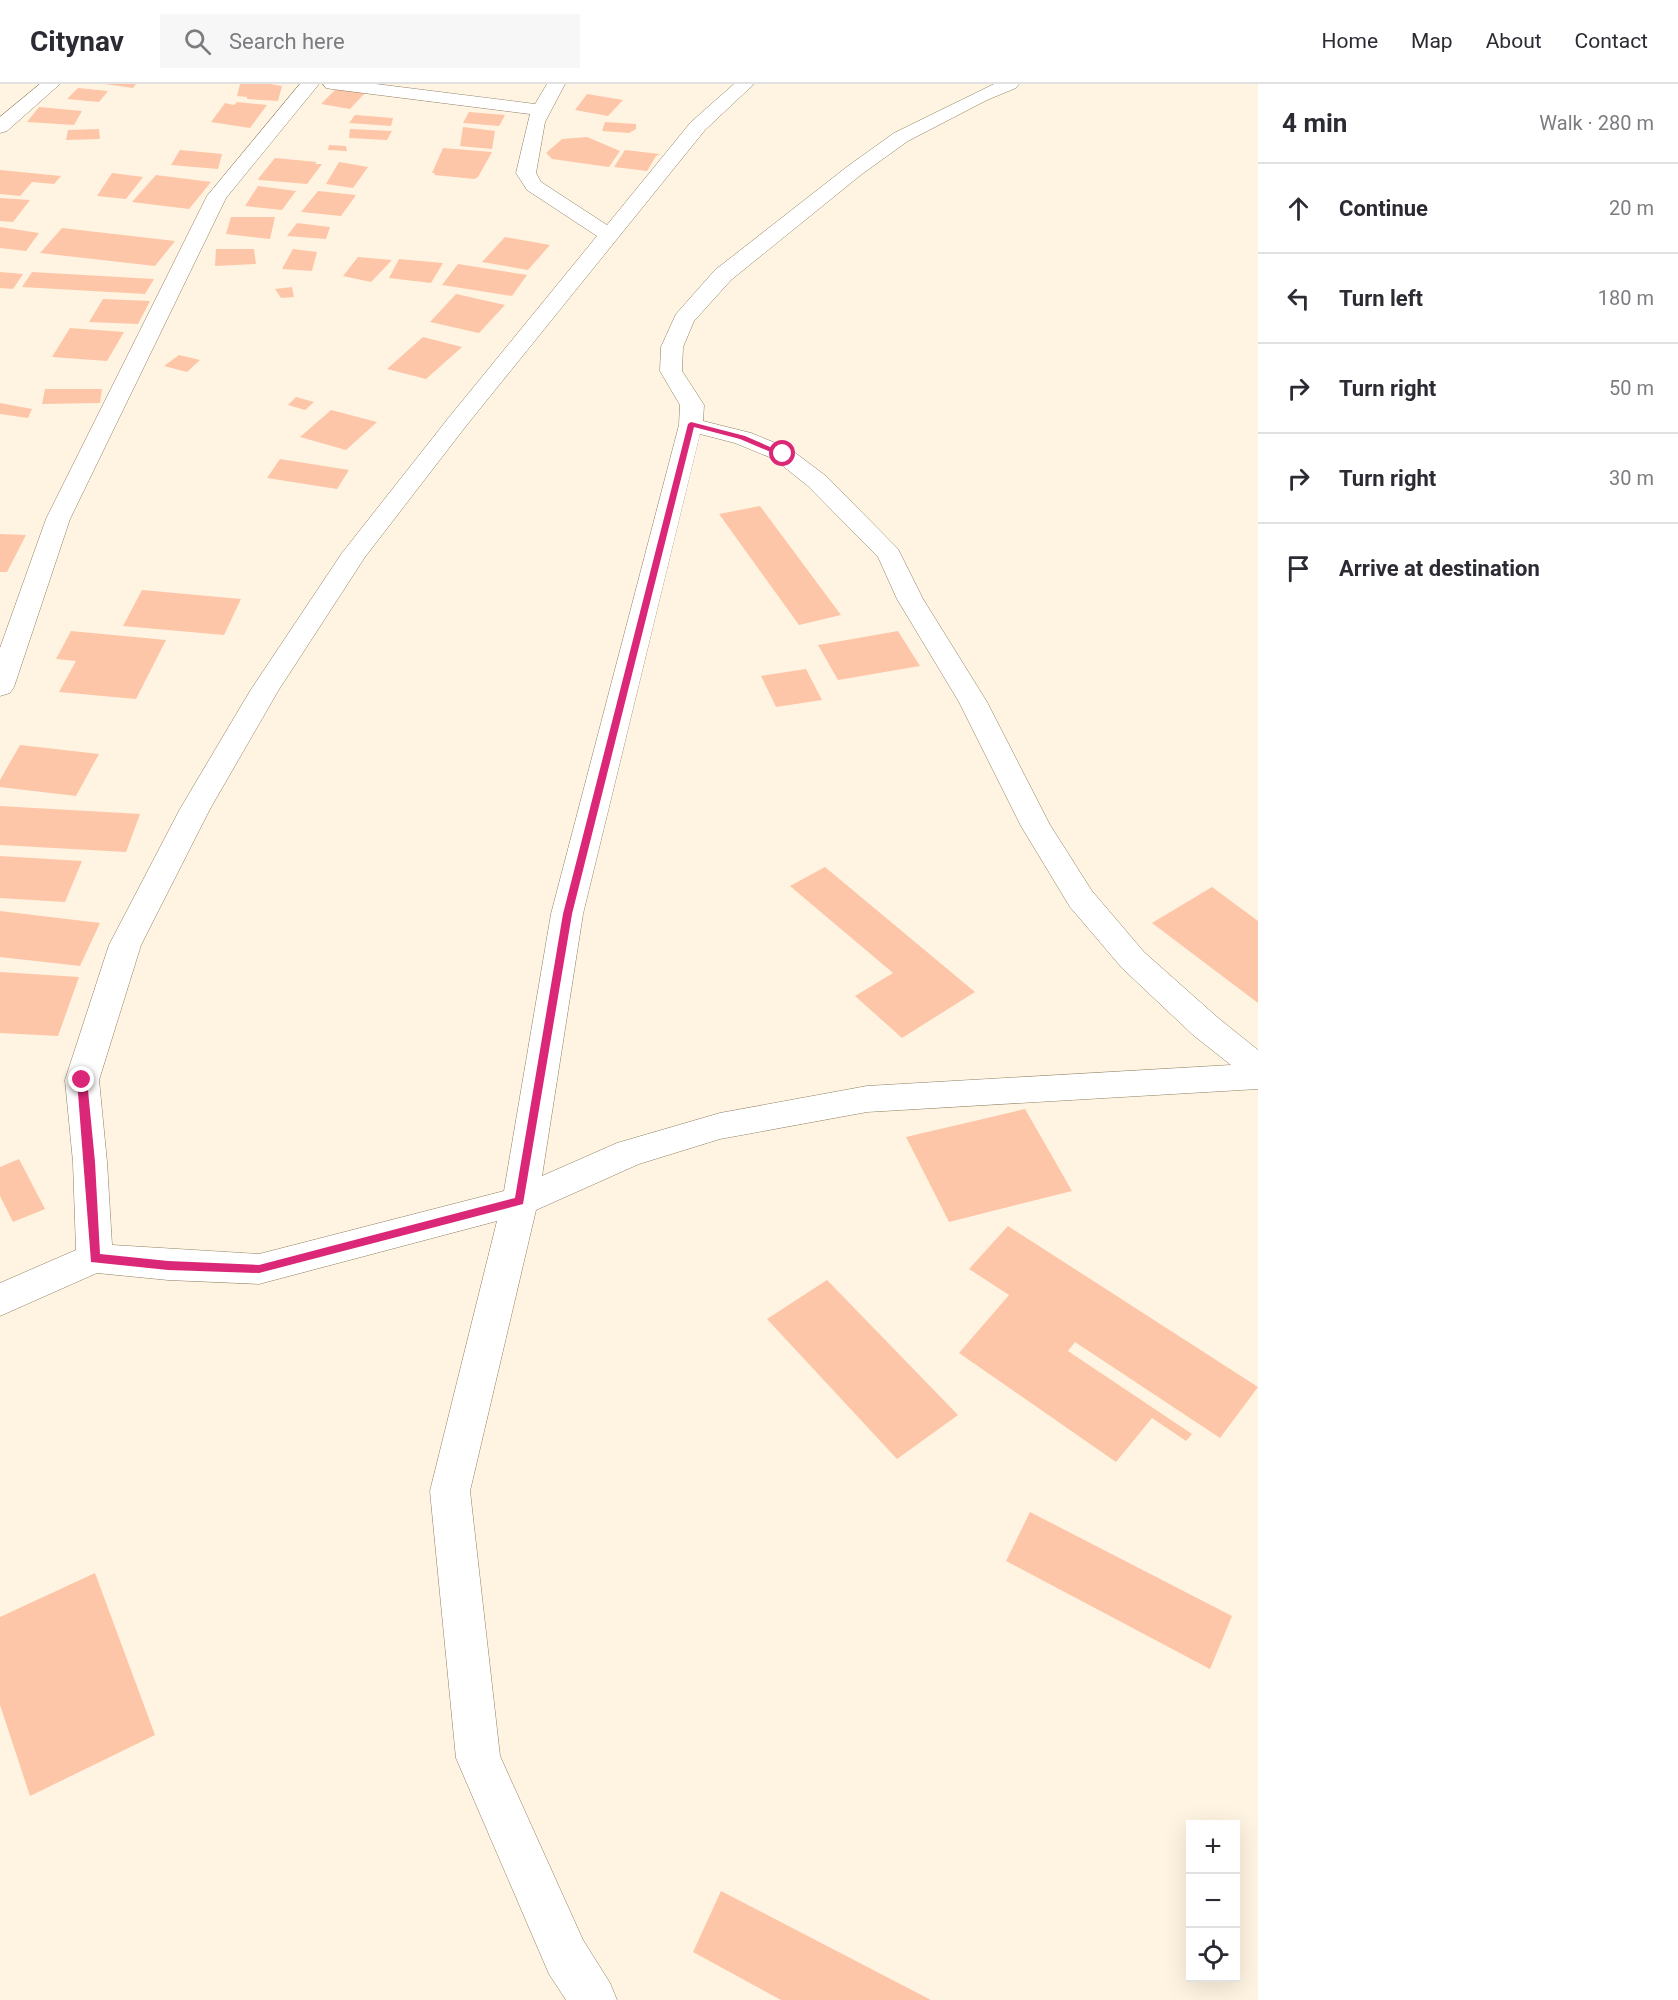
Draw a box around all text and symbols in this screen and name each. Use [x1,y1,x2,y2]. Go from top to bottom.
search box [160,14,580,68]
text: Citynav [30,25,124,58]
icon: search [181,25,214,58]
text: Search here [229,29,345,54]
text: Home [1322,29,1378,53]
text: Map [1411,29,1453,53]
text: About [1486,29,1542,53]
text: Contact [1575,29,1648,53]
text: 4 min [1282,108,1347,138]
text: Walk · 280 m [1539,111,1654,135]
icon: ahead [1282,192,1315,225]
text: Continue [1339,196,1428,221]
text: 20 m [1609,196,1654,220]
icon: left [1282,282,1315,315]
text: Turn left [1339,286,1423,311]
text: 180 m [1598,286,1654,310]
icon: right [1282,372,1315,405]
text: Turn right [1339,376,1436,401]
text: 50 m [1609,376,1654,400]
route start [769,440,795,466]
icon: right [1282,462,1315,495]
text: Turn right [1339,466,1436,491]
text: 30 m [1609,466,1654,490]
icon: arrive [1282,552,1315,585]
text: Arrive at destination [1339,556,1540,581]
route end [68,1066,94,1092]
map controls [1186,1820,1240,1982]
button: + [1186,1820,1240,1874]
button: − [1186,1874,1240,1928]
button: locate [1186,1928,1240,1982]

